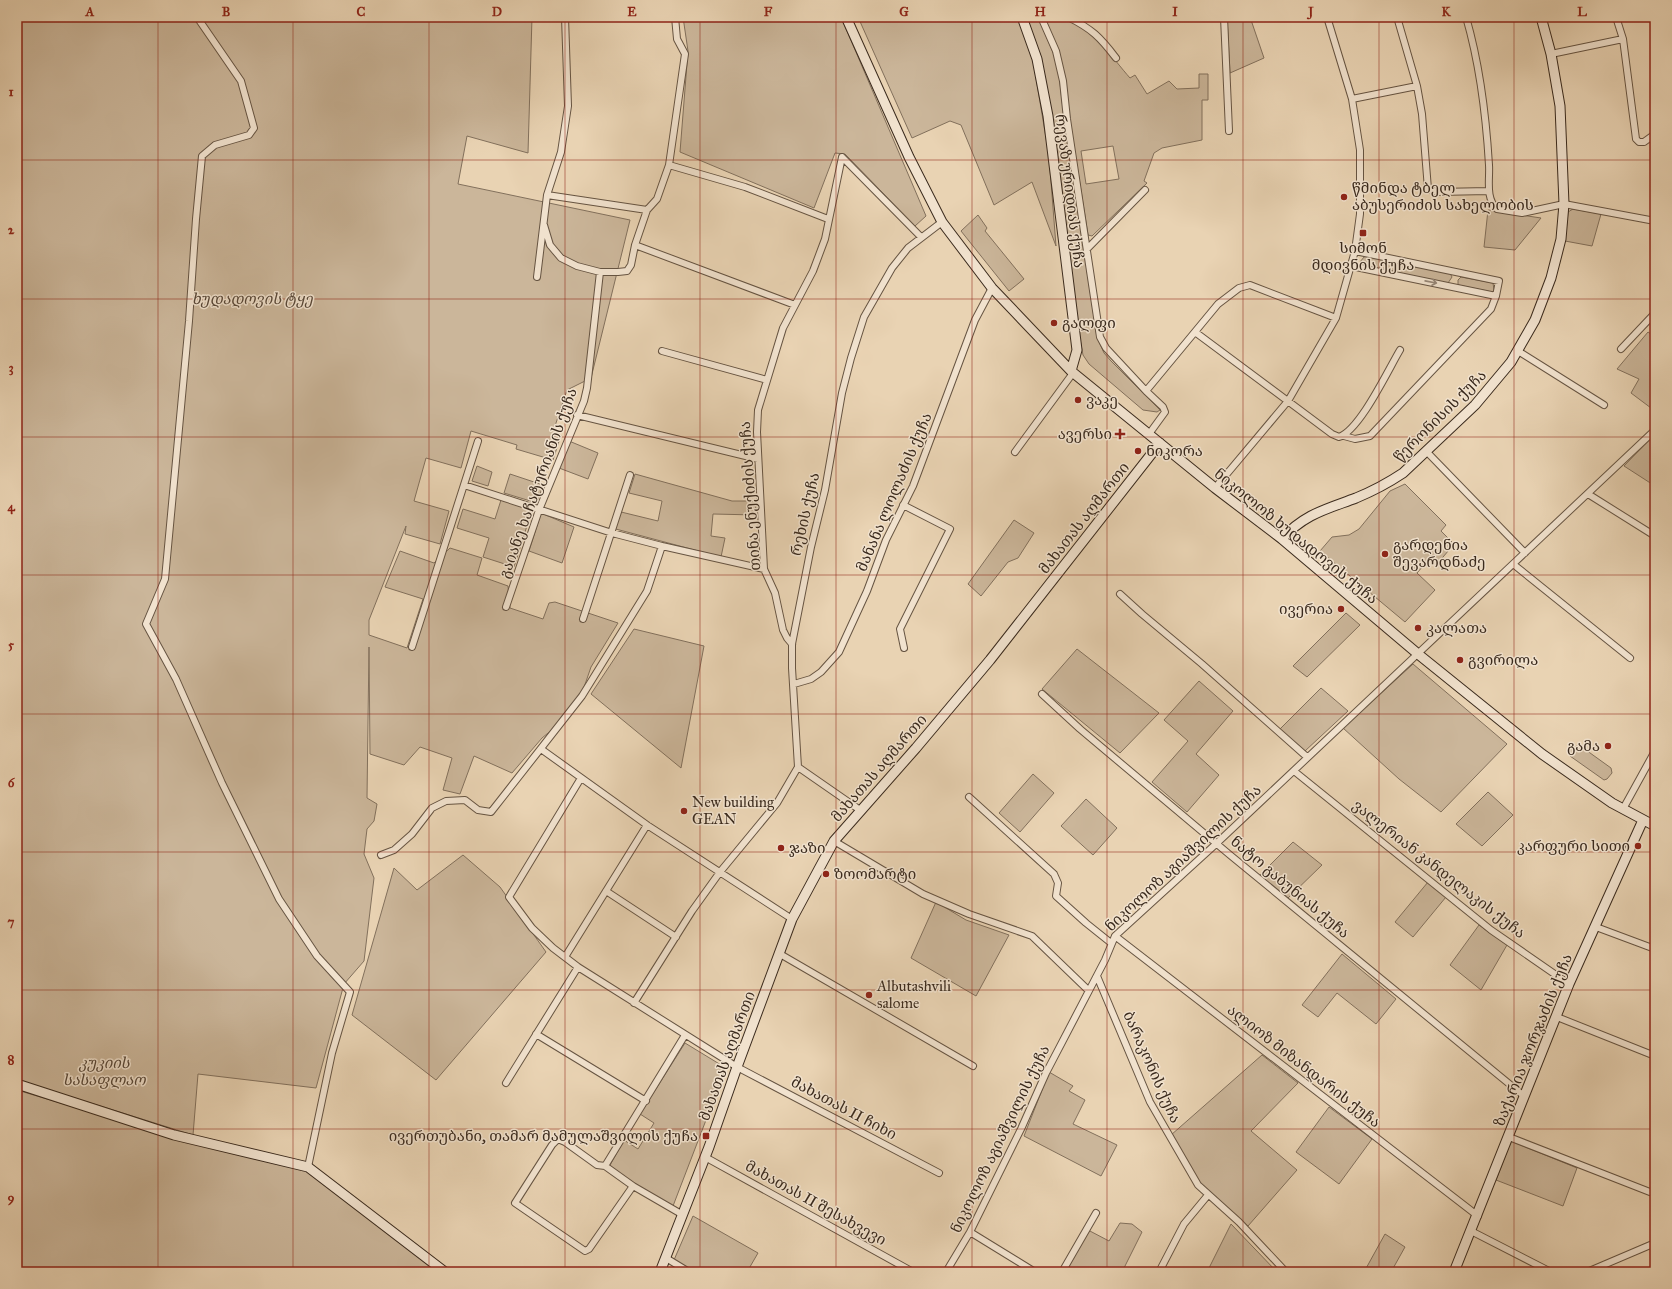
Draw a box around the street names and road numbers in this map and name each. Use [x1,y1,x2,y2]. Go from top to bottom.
street label: რევაზ ურიდიას ქუჩა [1052,113,1088,269]
street label: წერონისის ქუჩა [1390,366,1490,466]
street label: გაიანე ხაჩატურიანის ქუჩა [495,385,581,581]
street label: მანანა ლოლაძის ქუჩა [852,410,936,574]
street label: თინა ენუქიძის ქუჩა [736,421,764,571]
street label: მახათას აღმართი [1035,459,1133,577]
street label: ნიკოლოზ ხუდადოვის ქუჩა [1211,464,1381,608]
street label: რეხის ქუჩა [787,471,823,557]
street label: მახათას აღმართი [827,711,931,825]
street label: ნიკოლოზ აგიაშვილის ქუჩა [1101,781,1265,935]
street label: ვალერიან კანდელაკის ქუჩა [1349,796,1529,942]
street label: ნატო გაბუნიას ქუჩა [1227,832,1353,942]
street label: ზაქარია ჯორჯაძის ქუჩა [1490,951,1576,1129]
street label: მახათას აღმართი [695,989,759,1123]
street label: ალიოზ მიზანდარის ქუჩა [1224,1001,1384,1131]
street label: ბარაკონის ქუჩა [1119,1008,1185,1126]
street label: ნიკოლოზ აგიაშვილის ქუჩა [947,1042,1053,1236]
street label: მახათას II ჩიხი [788,1073,900,1143]
street label: მახათას II შესახვევი [742,1157,890,1249]

